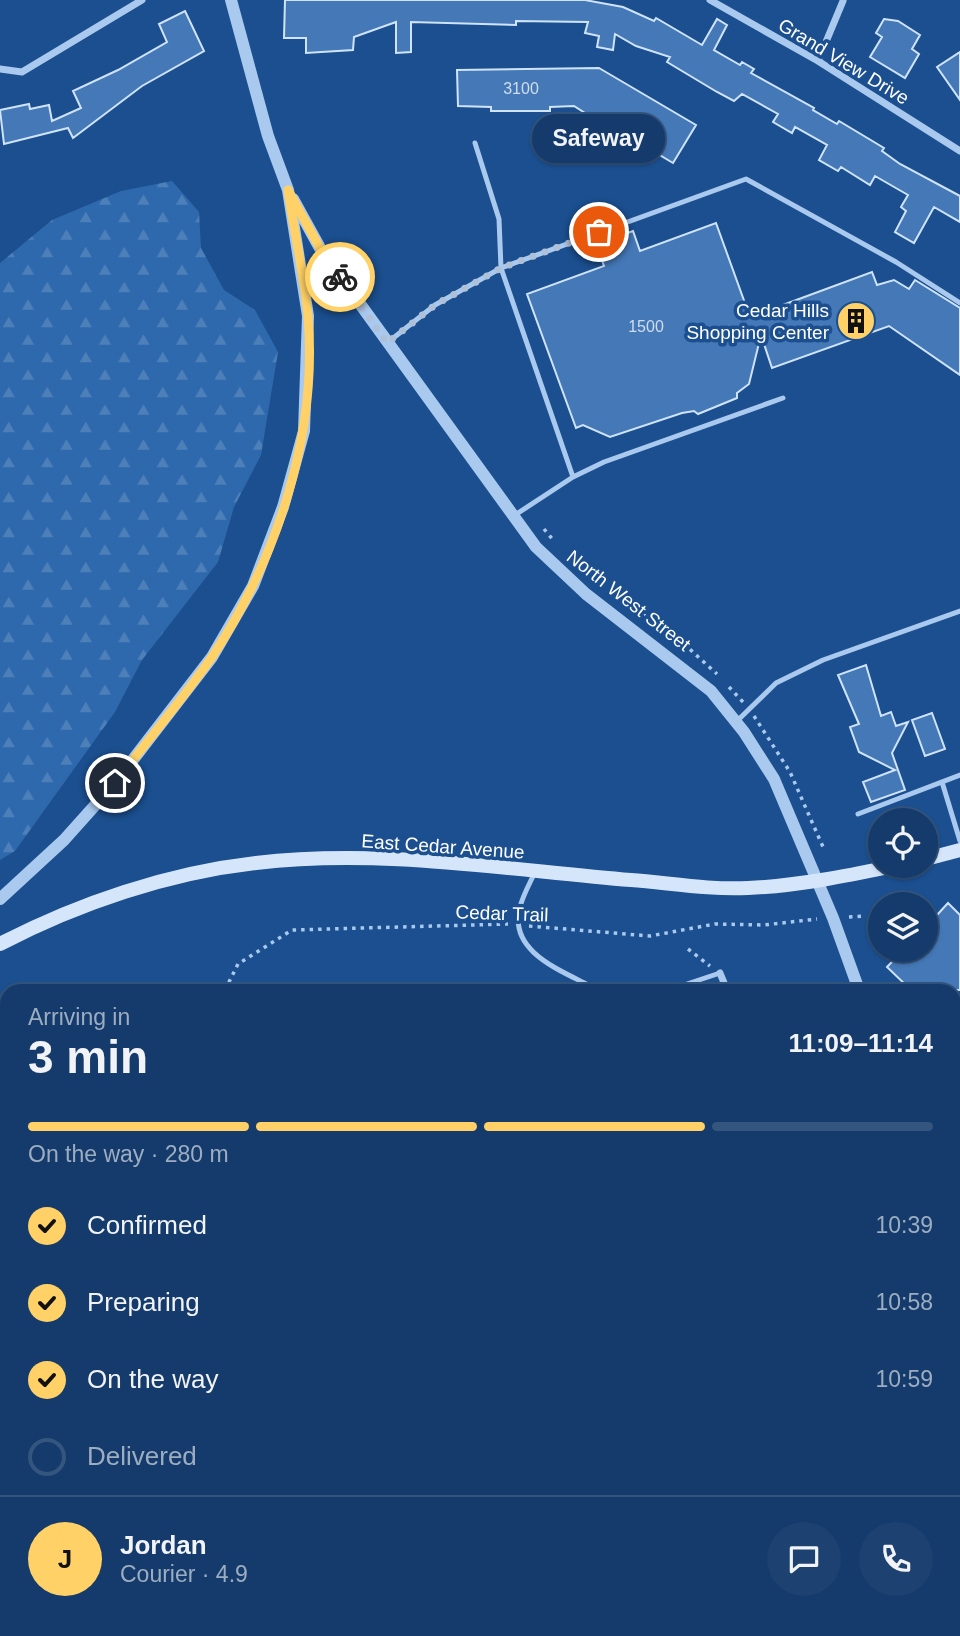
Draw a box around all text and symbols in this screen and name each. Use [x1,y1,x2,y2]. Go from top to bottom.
street label: Grand View Drive [775,14,913,109]
house number: 3100 [503,80,539,97]
callout: Safeway [532,113,666,162]
text: Safeway [552,125,645,151]
pin [569,202,629,262]
icon: bag [580,213,618,251]
courier [305,242,375,312]
icon: bike [321,258,359,296]
place label: Cedar Hills Shopping Center [686,300,830,343]
building icon: Cedar Hills Shopping Center [835,300,877,342]
house number: 1500 [628,318,664,335]
street label: North West Street [563,546,695,655]
pin [85,753,145,813]
icon: home [96,764,134,802]
map controls [868,808,938,962]
button: locate [868,808,938,878]
street label: East Cedar Avenue [361,830,525,863]
button: layers [868,892,938,962]
street label: Cedar Trail [455,901,549,926]
text: Arriving in [28,1004,130,1030]
text: 11:09–11:14 [788,1028,933,1058]
text: 3 min [28,1031,148,1083]
text: On the way · 280 m [28,1141,229,1167]
icon: check [28,1207,66,1245]
text: Confirmed [87,1210,207,1240]
text: 10:39 [875,1212,933,1238]
icon: check [28,1284,66,1322]
text: Preparing [87,1287,200,1317]
text: 10:58 [875,1289,933,1315]
icon: check [28,1361,66,1399]
text: On the way [87,1364,219,1394]
text: 10:59 [875,1366,933,1392]
text: Delivered [87,1441,197,1471]
button: chat [767,1522,841,1596]
button: phone [859,1522,933,1596]
text: Jordan [120,1530,207,1560]
text: J [58,1544,72,1574]
text: Courier · 4.9 [120,1561,248,1587]

